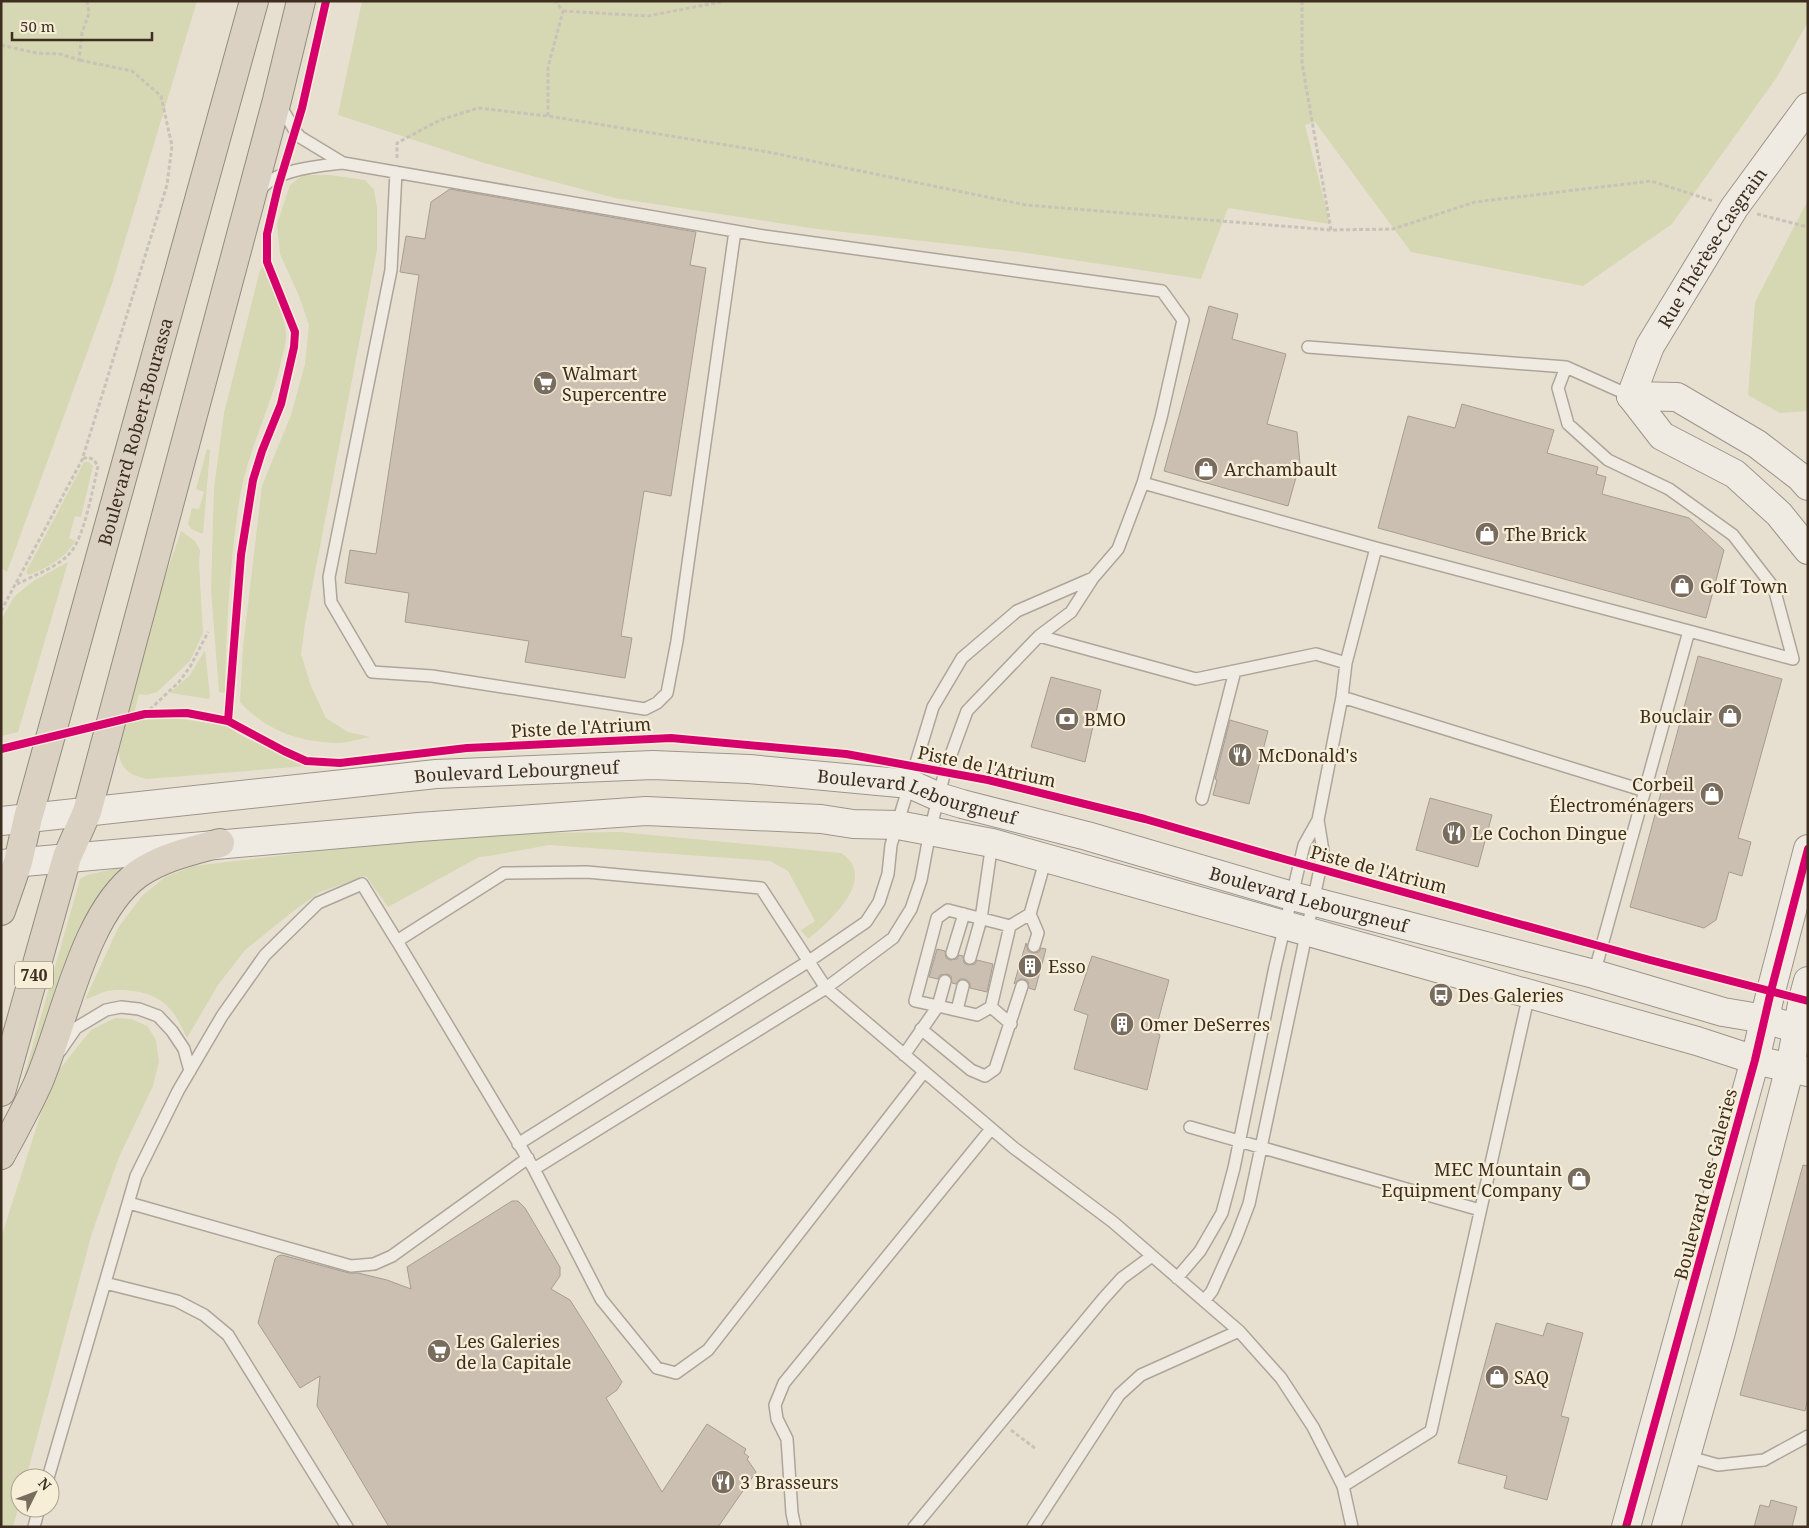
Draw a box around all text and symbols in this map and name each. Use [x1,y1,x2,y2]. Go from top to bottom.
scale bar [12,10,152,42]
text: 50 m [20,16,55,36]
street label: Rue Thérèse-Casgrain [1652,162,1772,332]
street label: Boulevard Robert-Bourassa [92,315,178,548]
place label: Walmart Supercentre [562,361,667,406]
supermarket icon: Walmart Supercentre [532,370,558,396]
shop icon: Archambault [1193,456,1219,482]
place label: Archambault [1224,457,1337,481]
shop icon: The Brick [1474,521,1500,547]
place label: The Brick [1504,522,1587,546]
shop icon: Golf Town [1669,573,1695,599]
place label: Golf Town [1700,574,1788,598]
shop icon: Bouclair [1717,703,1743,729]
place label: Bouclair [1640,704,1713,728]
bank icon: BMO [1054,706,1080,732]
place label: BMO [1084,707,1126,731]
street label: Piste de l'Atrium [510,711,652,743]
street label: Piste de l'Atrium [916,740,1058,792]
restaurant icon: McDonald's [1227,742,1253,768]
place label: McDonald's [1258,743,1358,767]
street label: Boulevard Lebourgneuf [413,754,621,788]
street label: Boulevard Lebourgneuf [816,763,1021,830]
place label: Corbeil Électroménagers [1549,772,1694,817]
shop icon: Corbeil Électroménagers [1699,781,1725,807]
restaurant icon: Le Cochon Dingue [1441,820,1467,846]
place label: Le Cochon Dingue [1472,821,1627,845]
street label: Piste de l'Atrium [1308,839,1450,899]
street label: Boulevard Lebourgneuf [1207,860,1412,938]
building icon: Esso [1017,953,1043,979]
place label: Esso [1048,954,1086,978]
road number: 740 [15,962,53,988]
bus stop icon: Des Galeries [1428,982,1454,1008]
place label: Des Galeries [1458,983,1564,1007]
building icon: Omer DeSerres [1109,1011,1135,1037]
place label: Omer DeSerres [1140,1012,1270,1036]
street label: Boulevard des Galeries [1668,1086,1742,1282]
place label: MEC Mountain Equipment Company [1381,1157,1563,1202]
shop icon: MEC Mountain Equipment Company [1566,1166,1592,1192]
place label: Les Galeries de la Capitale [456,1329,571,1374]
supermarket icon: Les Galeries de la Capitale [426,1338,452,1364]
shop icon: SAQ [1484,1364,1510,1390]
place label: SAQ [1514,1365,1549,1389]
north arrow [10,1468,60,1518]
restaurant icon: 3 Brasseurs [710,1469,736,1495]
place label: 3 Brasseurs [740,1470,839,1494]
text: N [34,1474,56,1494]

